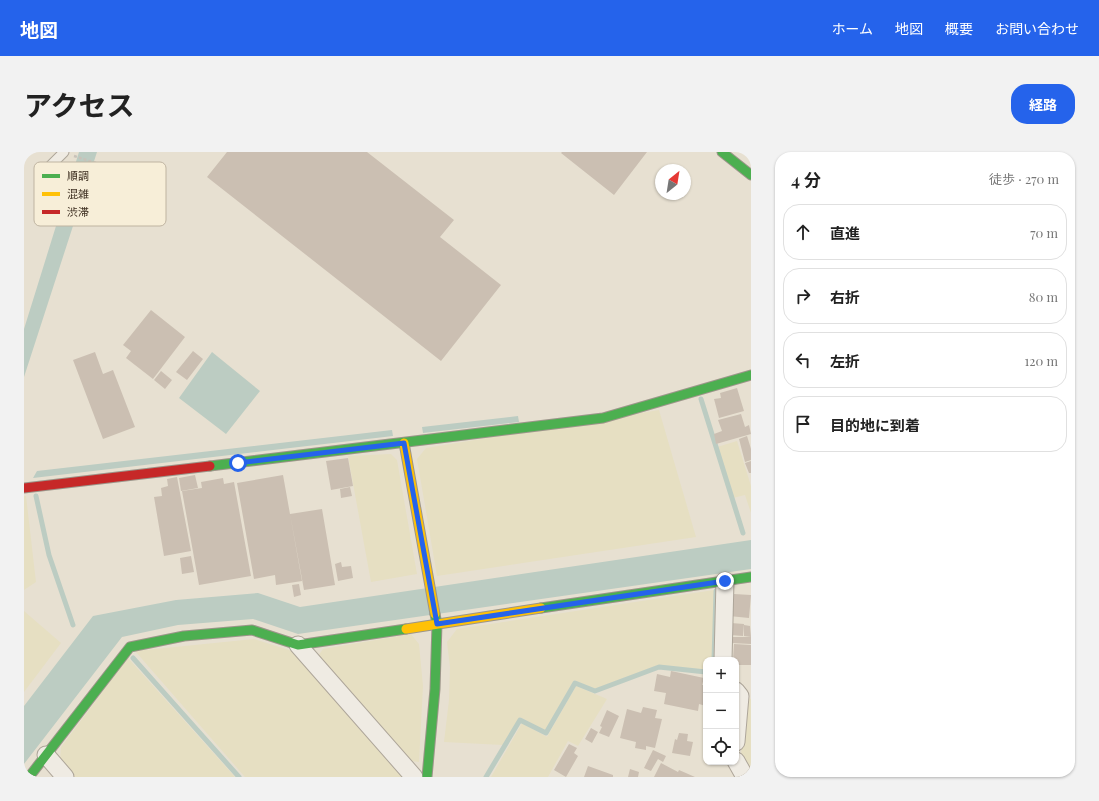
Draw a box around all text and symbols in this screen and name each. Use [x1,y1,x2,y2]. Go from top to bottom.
text: 地図 [20,16,58,42]
text: ホーム [831,19,873,38]
text: 地図 [895,19,923,38]
text: 概要 [945,19,973,38]
text: お問い合わせ [995,19,1079,38]
button: 経路 [1011,84,1075,124]
text: アクセス [24,86,135,123]
legend [34,162,166,226]
north arrow [655,164,691,200]
text: 順調 [67,168,89,183]
text: 4 分 [791,168,821,190]
text: 徒歩 · 270 m [989,170,1059,187]
text: 混雑 [67,186,89,201]
text: 渋滞 [67,204,89,219]
icon: ahead [792,221,814,243]
text: 直進 [830,223,860,243]
text: 70 m [1030,224,1058,241]
icon: right [792,285,814,307]
text: 右折 [830,287,860,307]
text: 80 m [1029,288,1058,305]
icon: left [792,349,814,371]
text: 左折 [830,351,860,371]
text: 120 m [1024,352,1058,369]
icon: arrive [792,413,814,435]
text: 目的地に到着 [830,415,920,435]
route start [229,454,247,472]
route end [716,572,734,590]
map controls [703,657,739,765]
button: + [703,657,739,693]
button: − [703,693,739,729]
button: locate [703,729,739,765]

